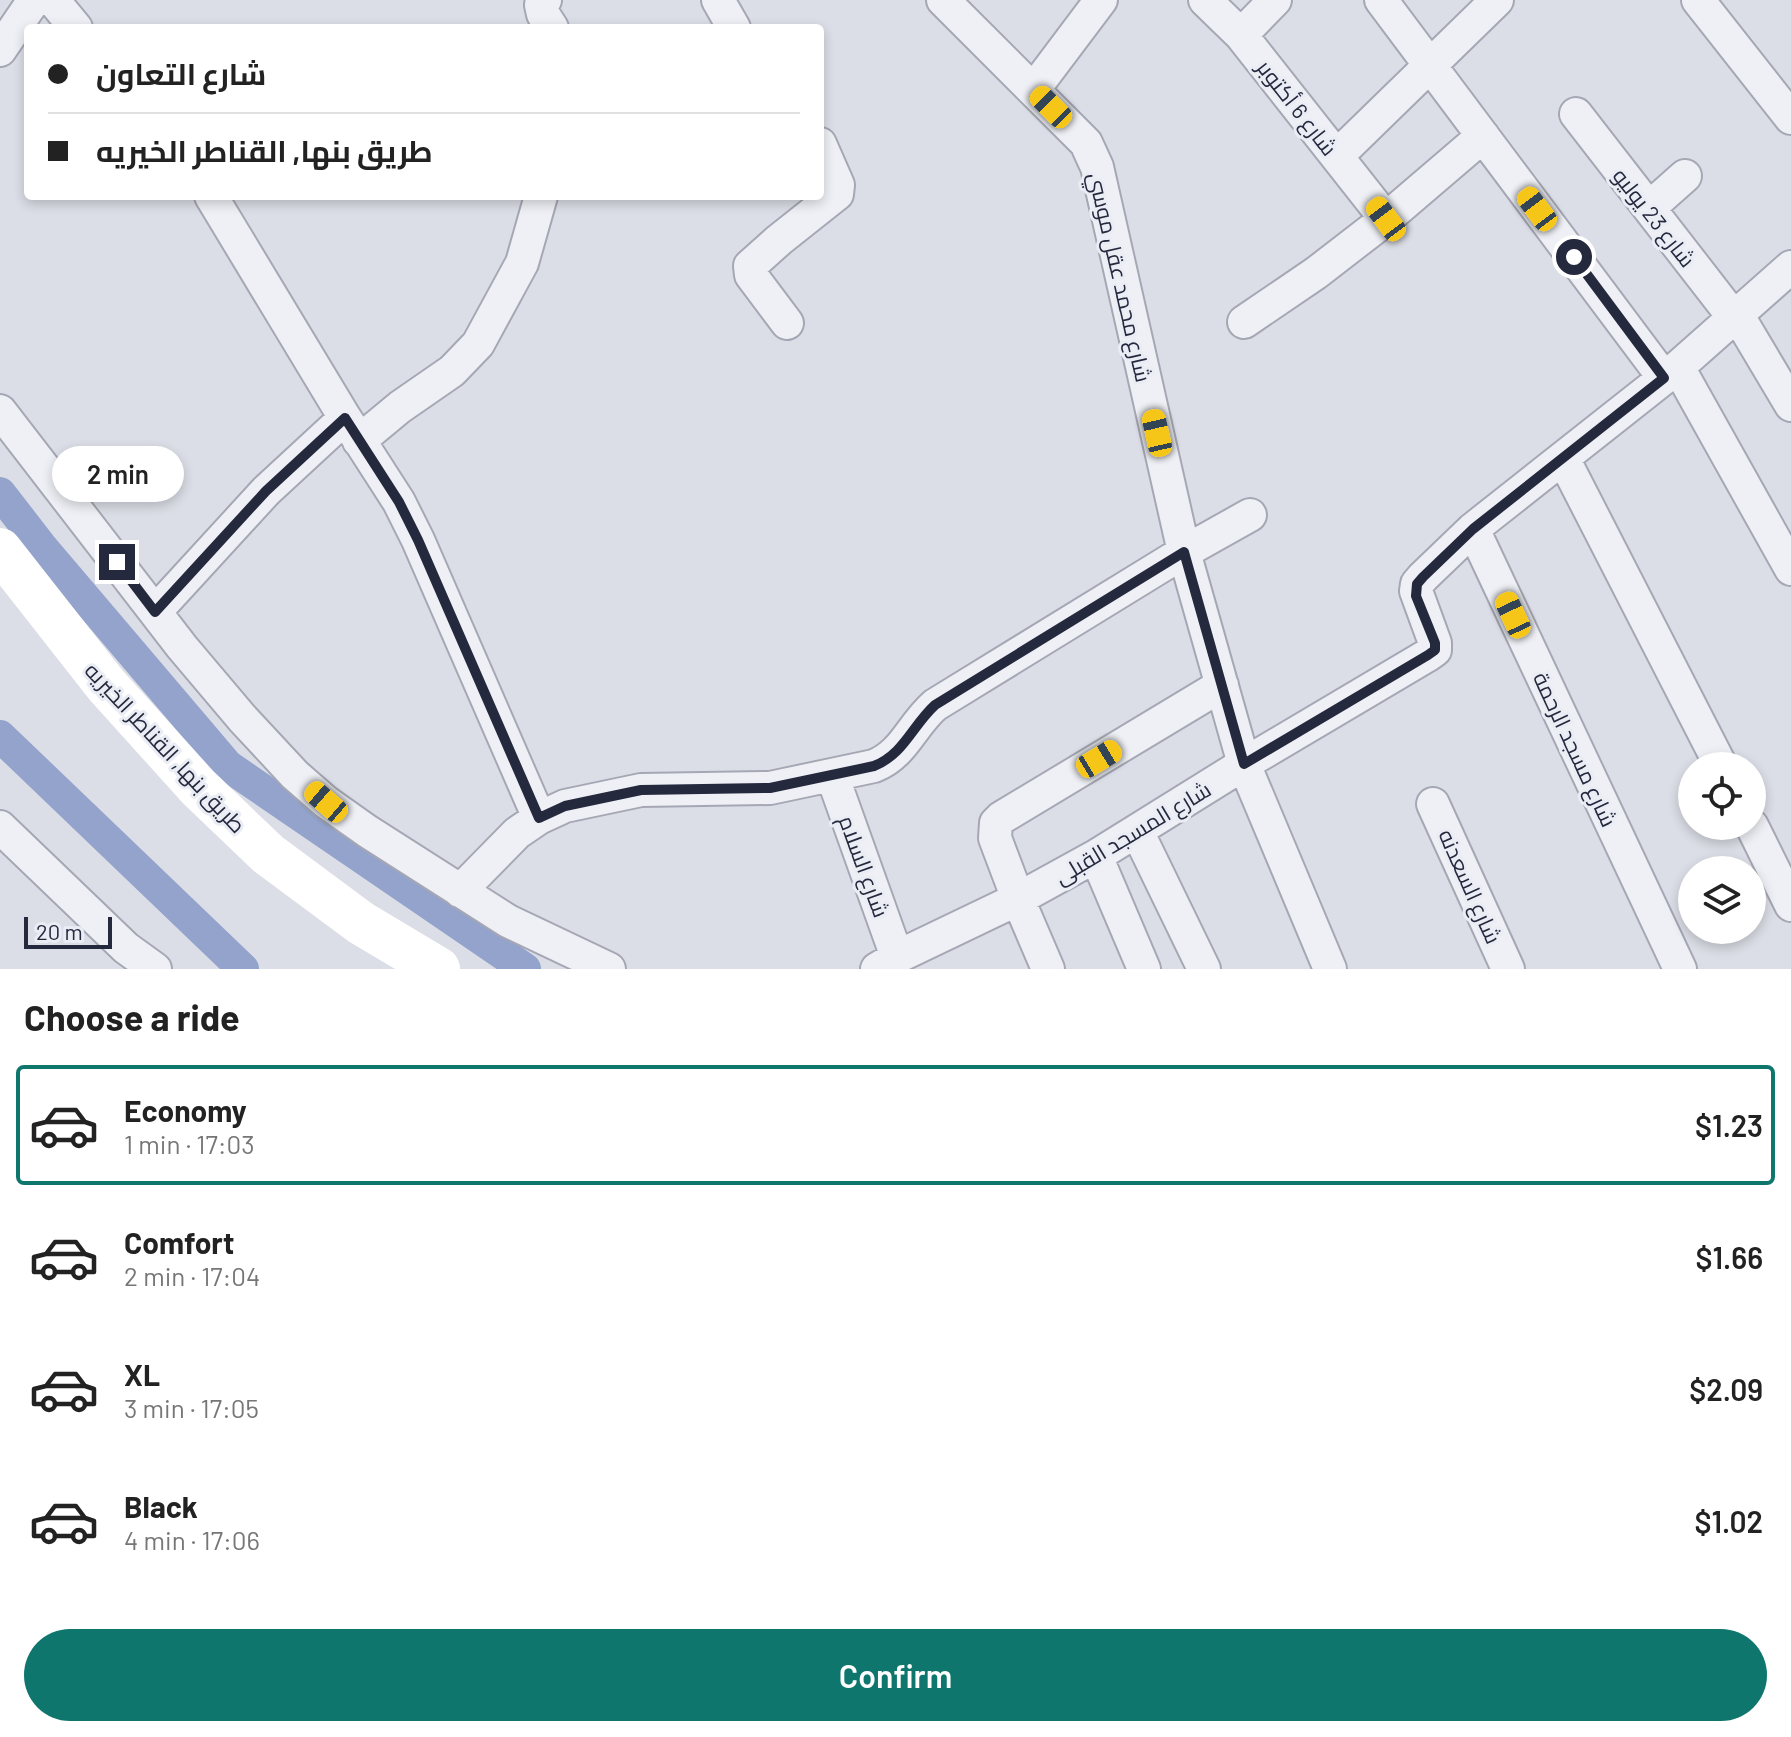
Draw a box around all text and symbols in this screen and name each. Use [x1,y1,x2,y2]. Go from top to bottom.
street label: شارع 6 أكتوبر [1249,52,1343,162]
text: شارع التعاون [96,55,266,91]
car [1026,82,1076,132]
text: طريق بنها, القناطر الخيريه [96,132,433,168]
street label: شارع 23 يوليو [1606,162,1702,273]
street label: شارع محمد عقل موسي [1079,170,1158,386]
car [1513,183,1561,235]
car [1362,193,1410,245]
route start [1556,239,1592,275]
car [1140,407,1174,459]
callout: 2 min [51,446,183,502]
text: 2 min [87,458,149,489]
route end [99,544,135,580]
car [1492,588,1534,642]
street label: طريق بنها, القناطر الخيريه [79,657,252,839]
street label: شارع مسجد الرحمة [1526,667,1623,832]
car [1072,736,1126,782]
map controls [1678,752,1766,944]
button: locate [1678,752,1766,840]
street label: شارع المسجد القبلى [1049,775,1216,892]
car [300,777,352,827]
street label: شارع السلام [831,812,895,922]
street label: شارع السعدنه [1432,825,1508,948]
button: layers [1678,856,1766,944]
scale bar [24,913,112,949]
text: 20 m [36,918,83,944]
text: Choose a ride [24,995,240,1038]
icon: car [28,1089,100,1161]
text: Economy [124,1092,247,1128]
text: $1.23 [1695,1107,1763,1143]
text: 1 min · 17:03 [124,1128,255,1159]
icon: car [28,1221,100,1293]
text: Comfort [124,1224,234,1260]
text: $1.66 [1695,1239,1763,1275]
text: 2 min · 17:04 [124,1260,260,1291]
icon: car [28,1353,100,1425]
text: XL [124,1356,160,1392]
text: $2.09 [1689,1371,1763,1407]
text: 3 min · 17:05 [124,1392,259,1423]
icon: car [28,1485,100,1557]
text: Black [124,1488,198,1524]
text: $1.02 [1695,1503,1763,1539]
text: 4 min · 17:06 [124,1524,260,1555]
button: Confirm [24,1629,1767,1721]

